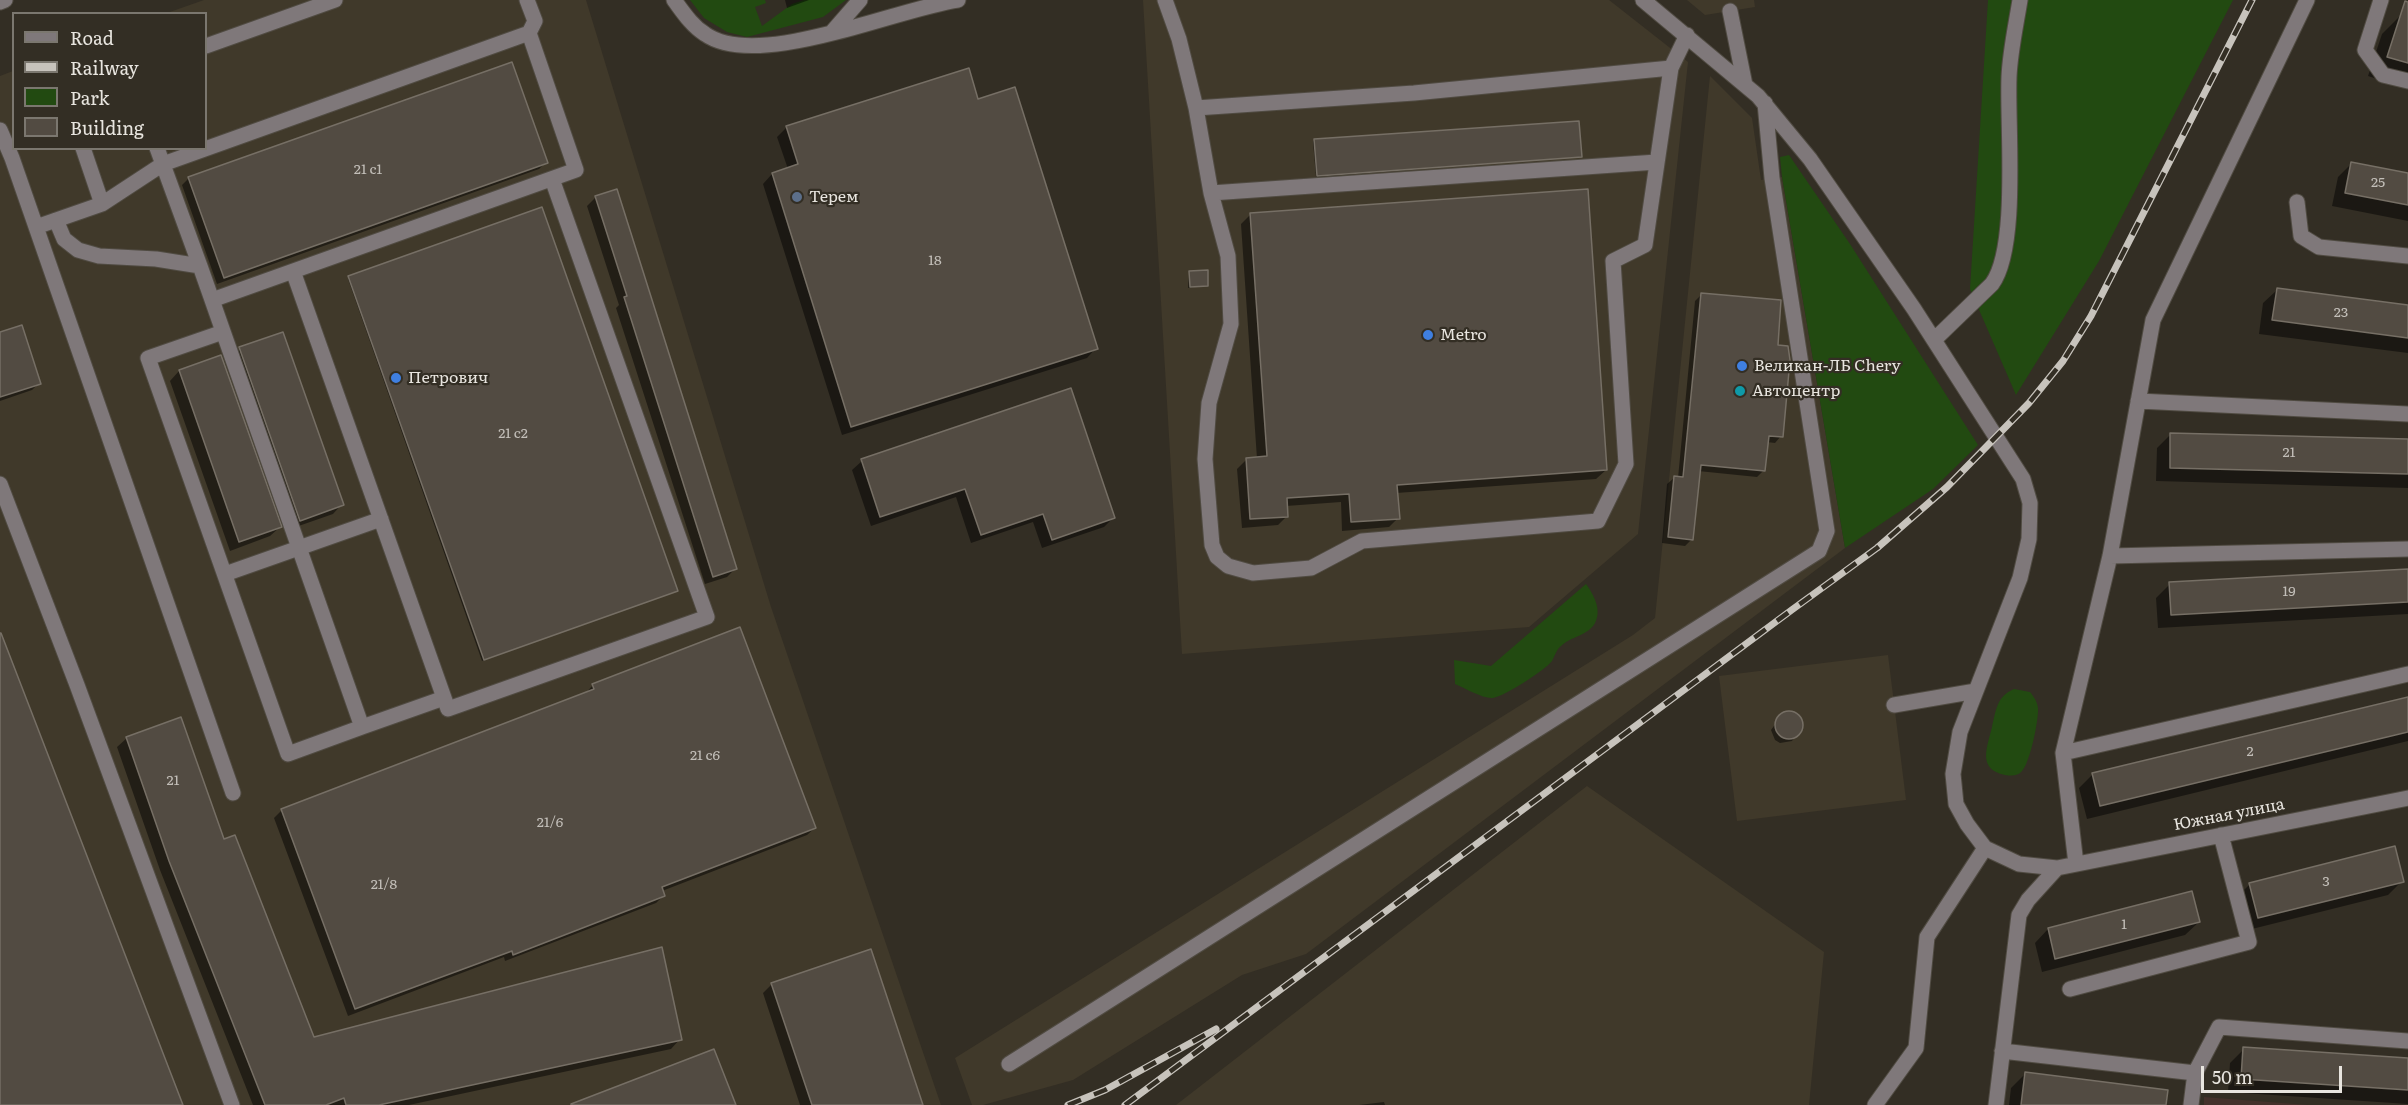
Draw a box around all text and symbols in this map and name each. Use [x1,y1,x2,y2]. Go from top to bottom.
legend [12,12,207,150]
text: Road [70,24,114,51]
text: Railway [70,54,139,81]
text: Park [70,84,109,111]
text: Building [70,114,144,141]
house number: 21 с1 [354,162,382,178]
house number: 25 [2371,175,2385,191]
place label: Терем [809,187,858,207]
marker: Терем [790,190,804,204]
house number: 18 [928,253,942,269]
house number: 23 [2334,305,2348,321]
place label: Metro [1440,325,1487,345]
marker: Metro [1421,328,1435,342]
place label: Великан-ЛБ Chery [1754,356,1901,376]
marker: Великан-ЛБ Chery [1735,359,1749,373]
place label: Петрович [408,368,488,388]
marker: Петрович [389,371,403,385]
place label: Автоцентр [1752,381,1840,401]
marker: Автоцентр [1733,384,1747,398]
house number: 21 с2 [498,426,528,442]
house number: 21 [2283,445,2295,461]
house number: 19 [2282,584,2296,600]
house number: 2 [2246,744,2254,760]
house number: 21 с6 [690,748,720,764]
house number: 21 [167,773,179,789]
street label: Южная улица [2172,795,2286,835]
house number: 21/6 [537,815,563,831]
house number: 3 [2322,874,2330,890]
house number: 21/8 [371,877,397,893]
house number: 1 [2121,917,2127,933]
scale bar [2204,1054,2345,1092]
text: 50 m [2212,1063,2253,1090]

